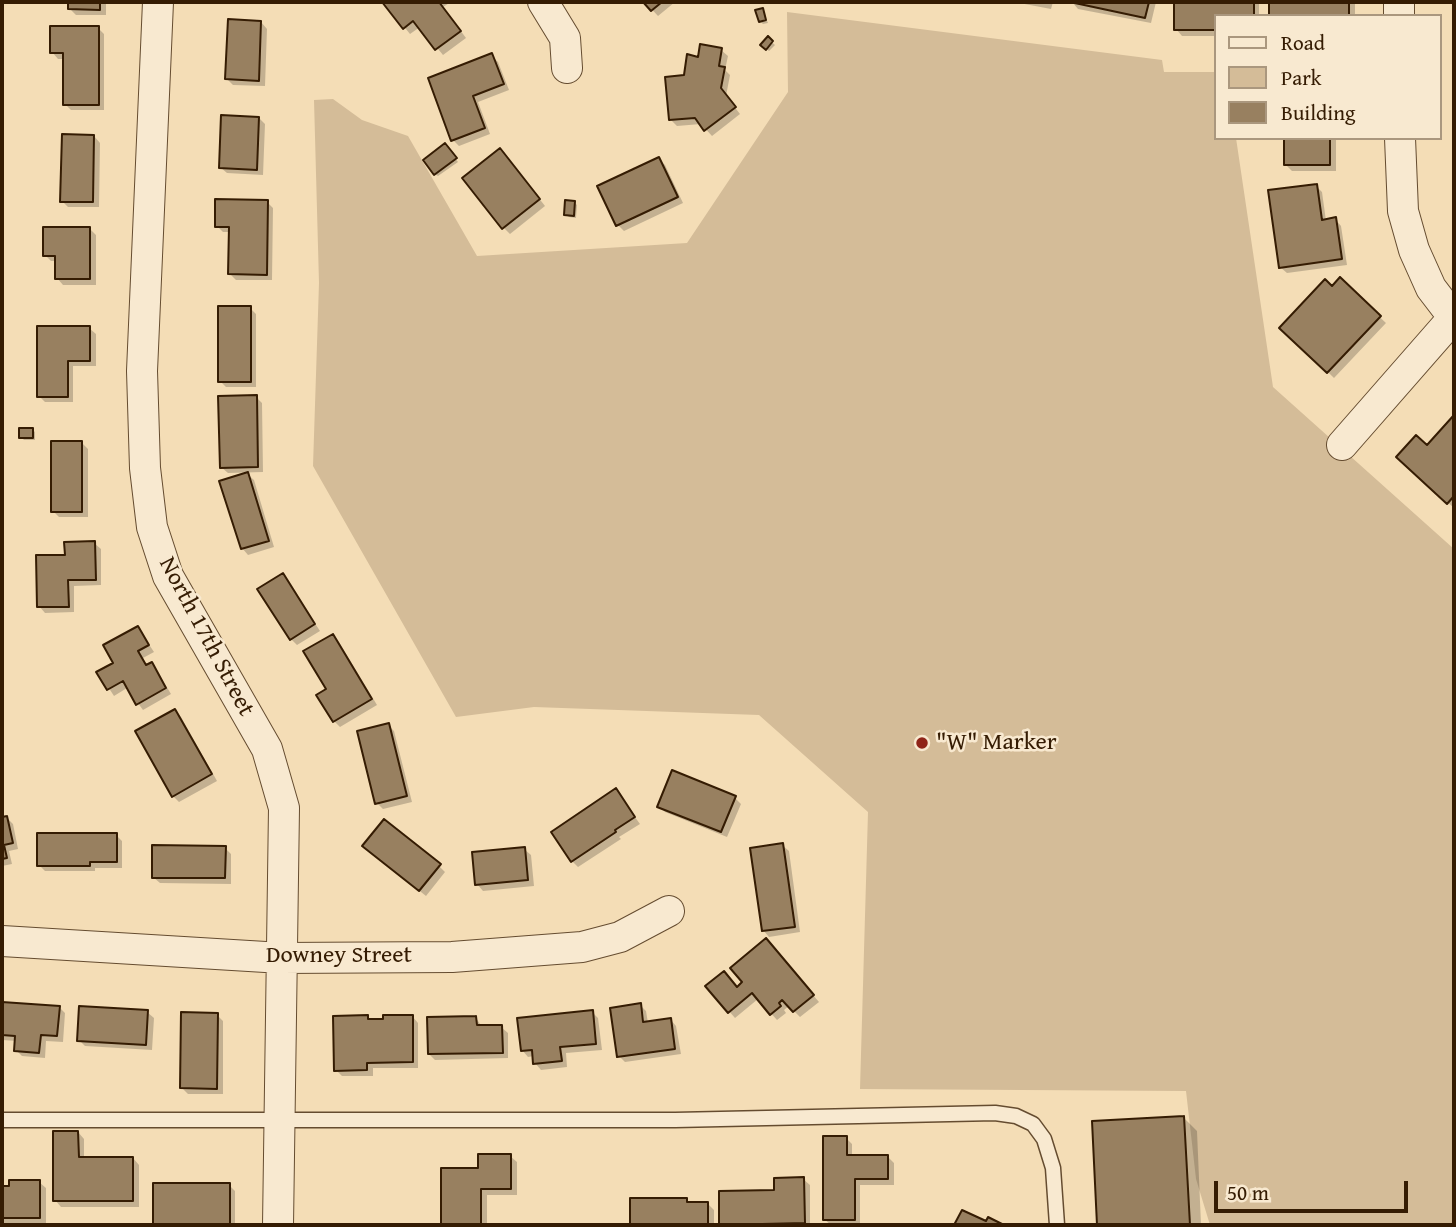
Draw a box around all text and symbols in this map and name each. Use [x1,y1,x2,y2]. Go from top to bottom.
legend [1214,14,1442,140]
text: Road [1281,27,1325,58]
text: Park [1281,62,1322,93]
text: Building [1281,97,1355,128]
street label: North 17th Street [152,552,260,722]
place label: "W" Marker [936,729,1057,757]
marker: "W" Marker [914,735,930,751]
street label: Downey Street [266,942,412,970]
scale bar [1218,1168,1412,1212]
text: 50 m [1227,1177,1269,1208]

